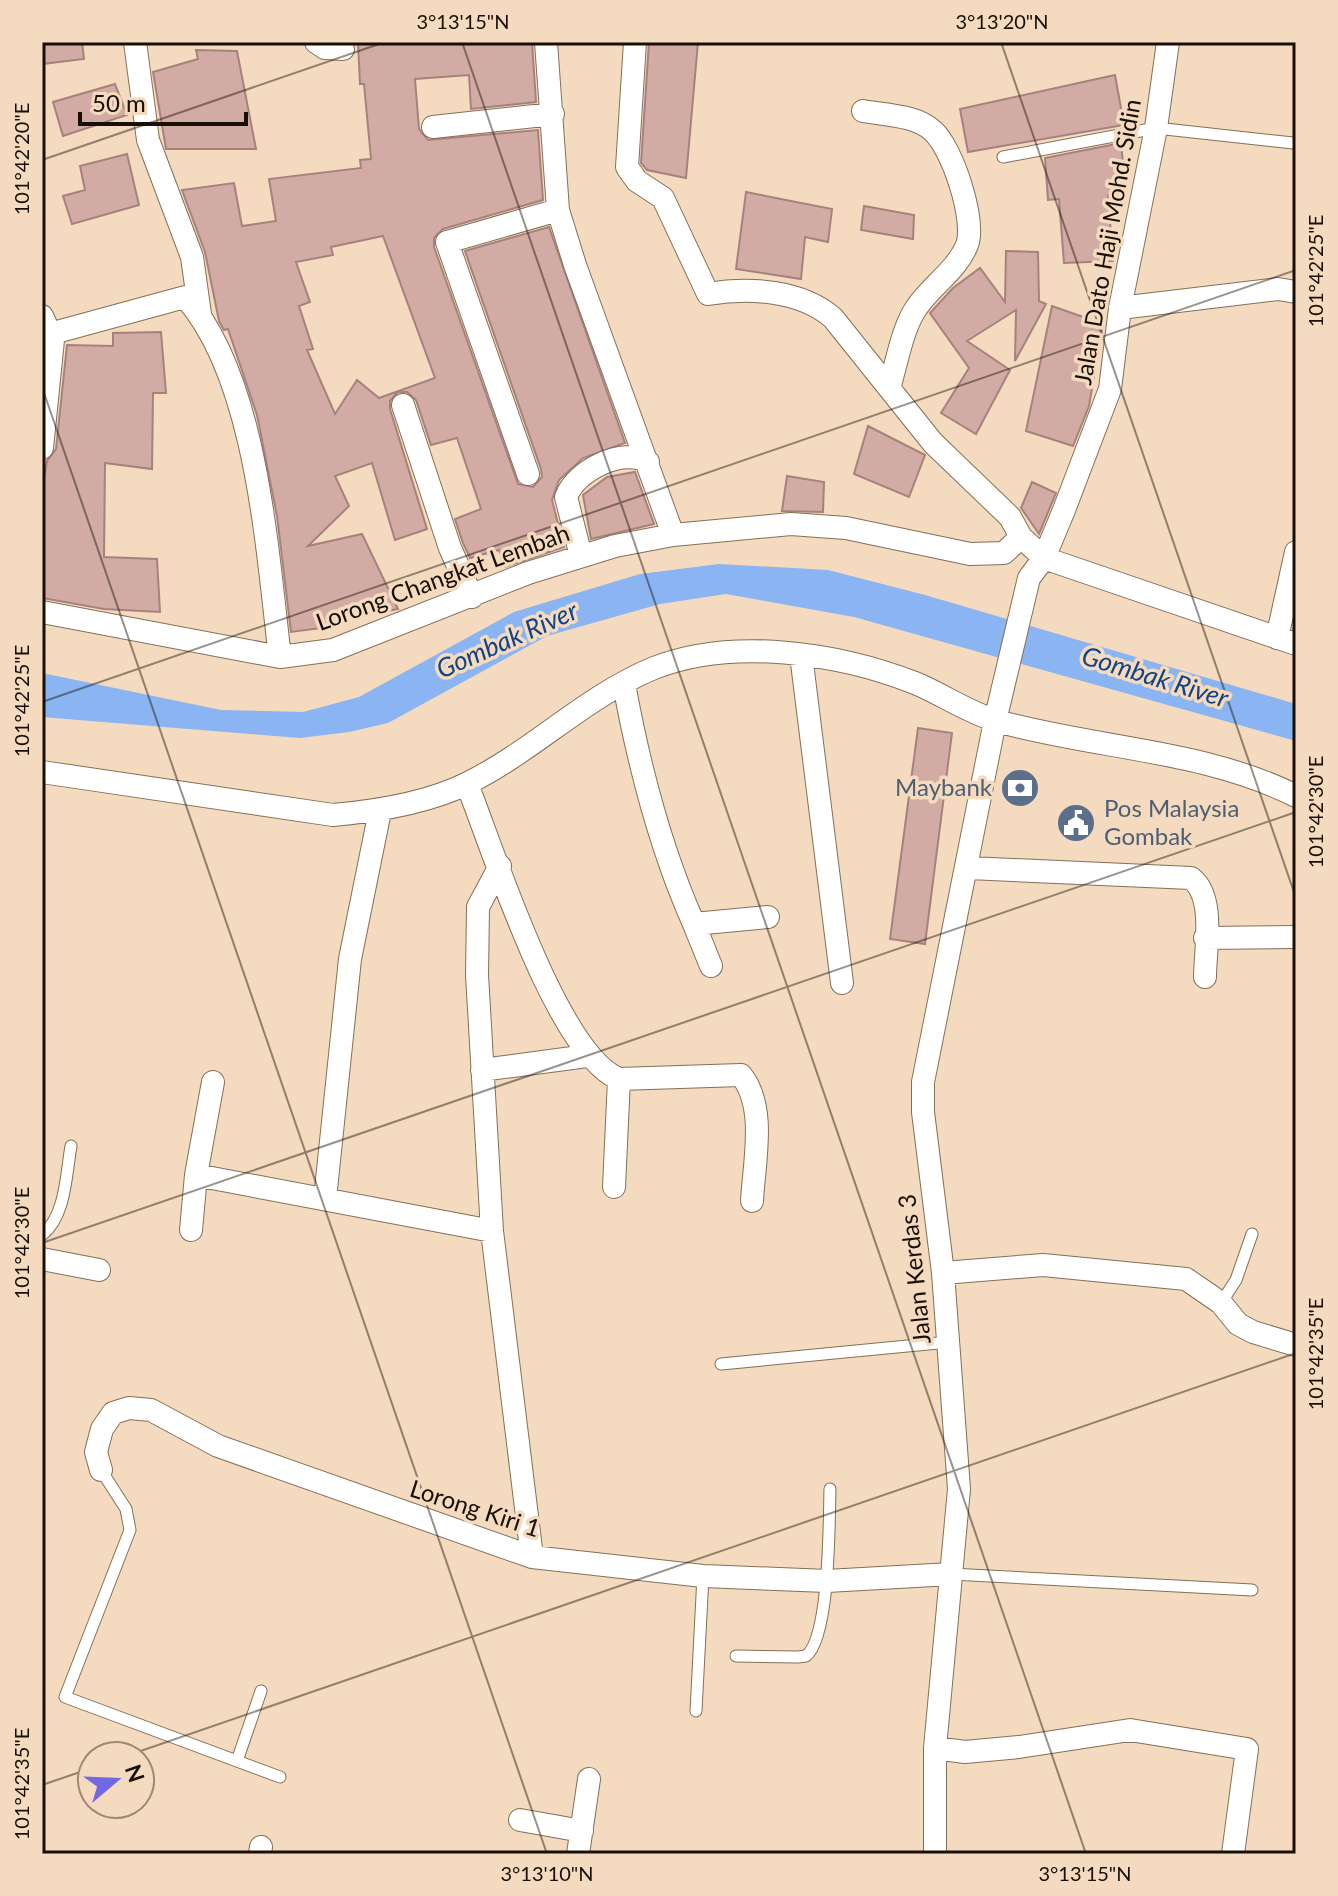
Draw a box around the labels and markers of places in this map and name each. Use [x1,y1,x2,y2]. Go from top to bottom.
bank icon: Maybank [999,767,1041,809]
place label: Maybank [895,772,993,801]
place label: Pos Malaysia Gombak [1104,793,1239,850]
public building icon: Pos Malaysia Gombak [1055,802,1097,844]

